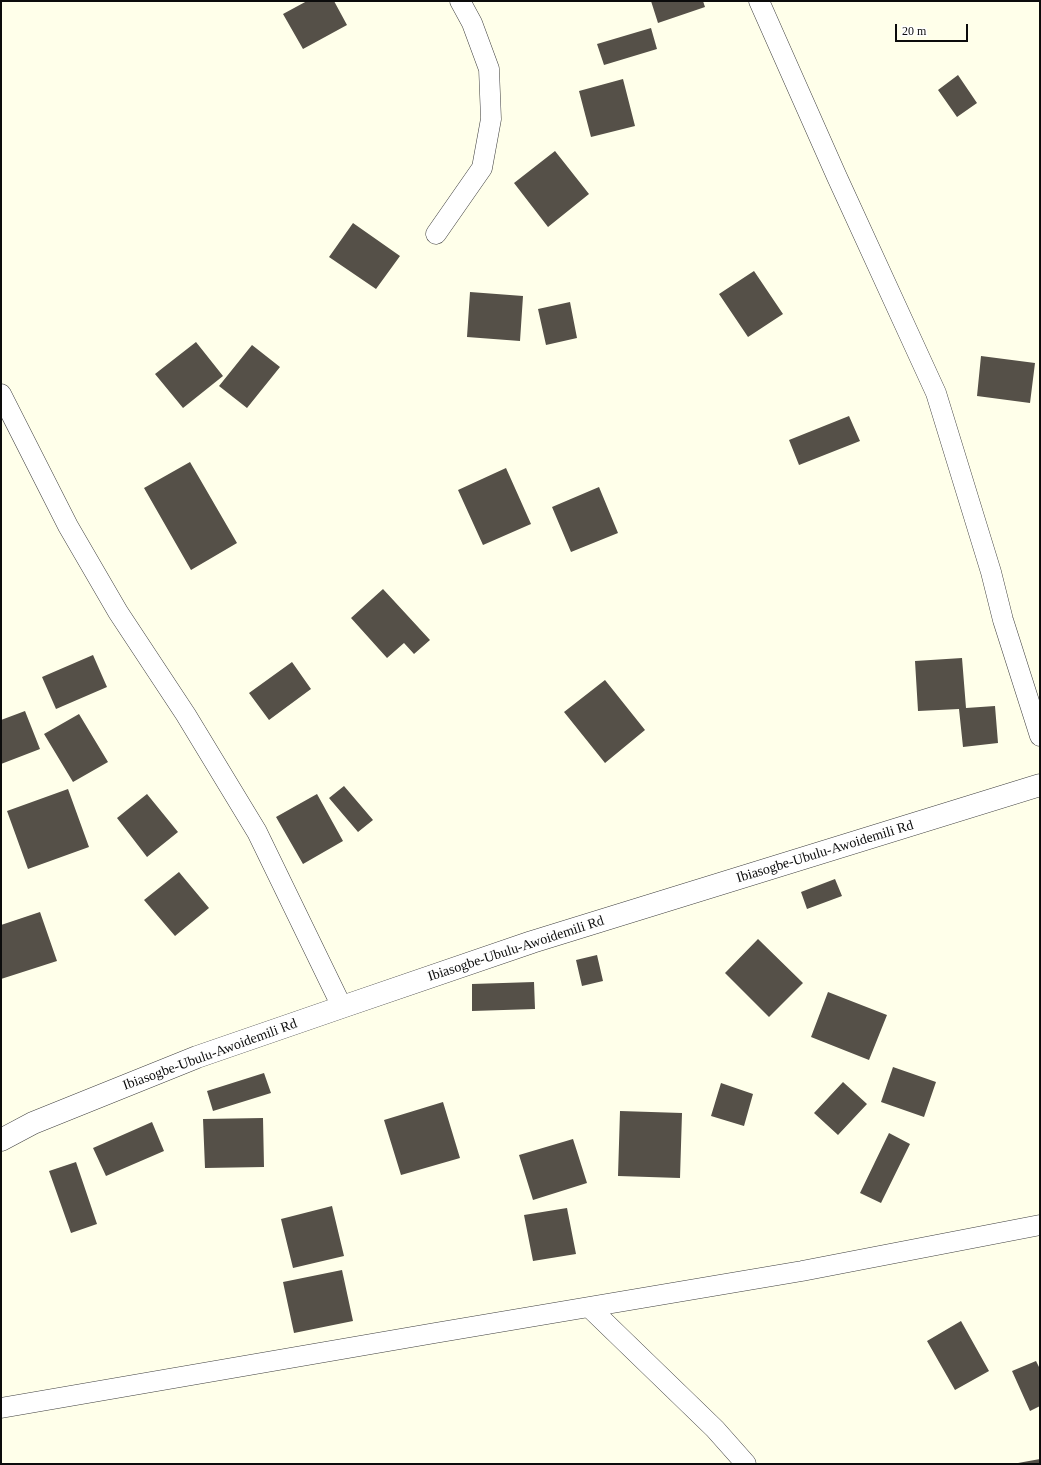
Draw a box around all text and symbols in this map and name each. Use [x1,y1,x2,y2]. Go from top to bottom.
scale bar [897,16,970,42]
text: 20 m [902,24,926,38]
street label: Ibiasogbe-Ubulu-Awoidemili Rd [734,817,916,887]
street label: Ibiasogbe-Ubulu-Awoidemili Rd [426,913,606,985]
street label: Ibiasogbe-Ubulu-Awoidemili Rd [121,1016,299,1094]

